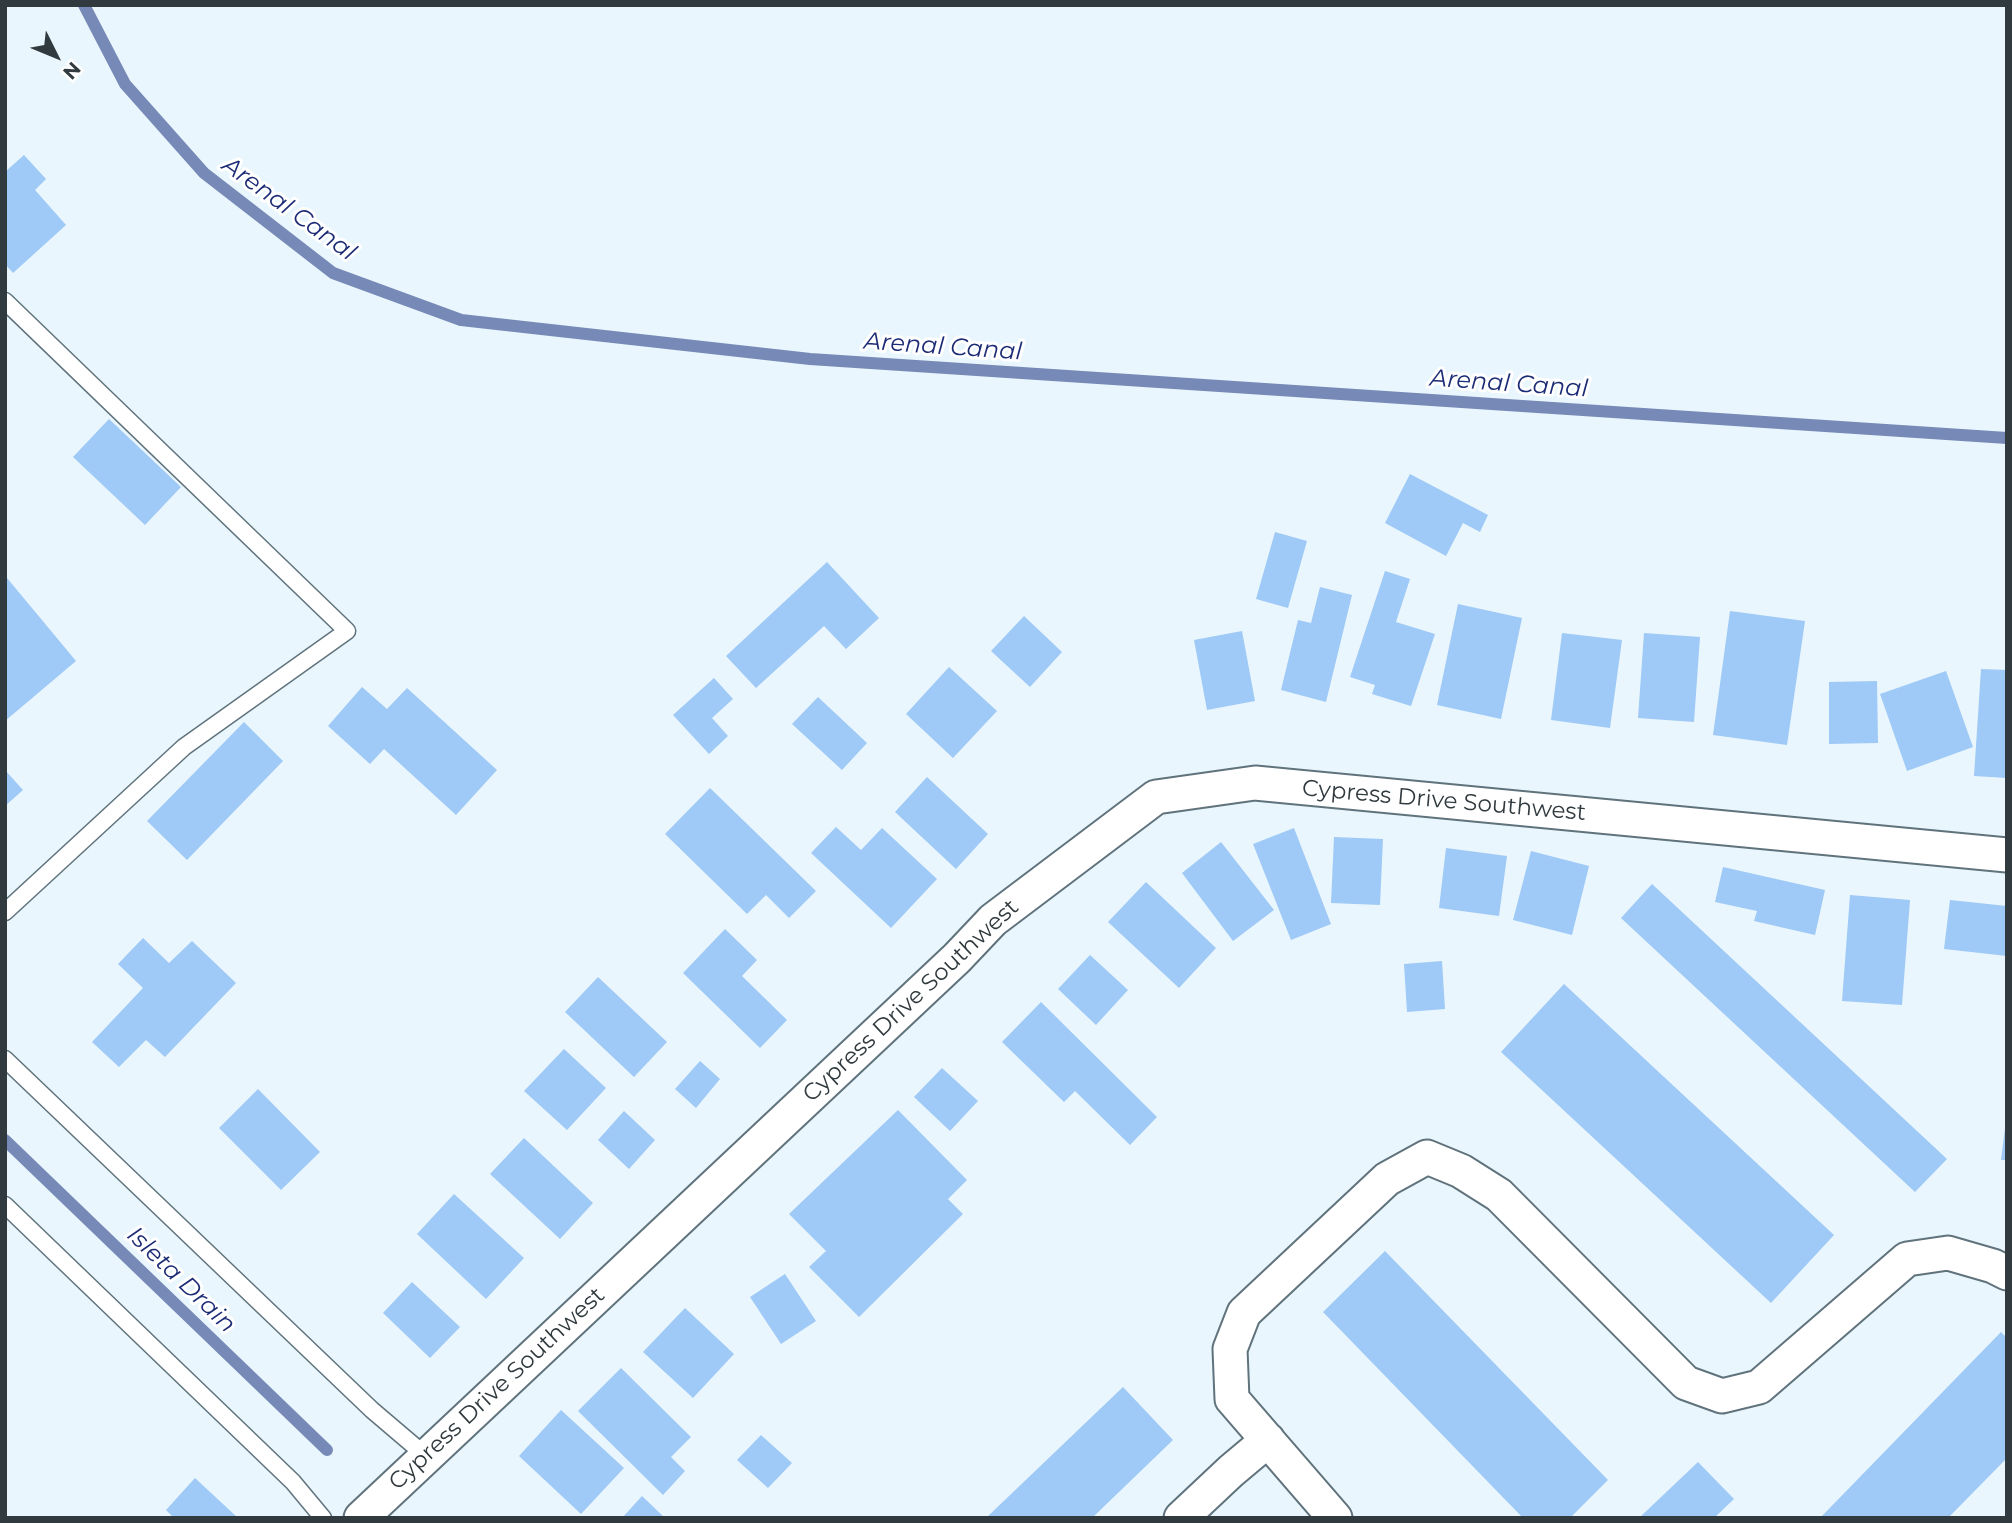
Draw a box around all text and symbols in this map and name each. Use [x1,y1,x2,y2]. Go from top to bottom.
north arrow [21,21,91,91]
text: N [58,57,85,84]
water label: Arenal Canal [217,151,361,267]
water label: Arenal Canal [863,327,1023,367]
water label: Arenal Canal [1429,364,1589,404]
street label: Cypress Drive Southwest [1301,775,1587,827]
street label: Cypress Drive Southwest [797,894,1025,1108]
water label: Isleta Drain [121,1221,241,1339]
street label: Cypress Drive Southwest [383,1282,611,1496]

